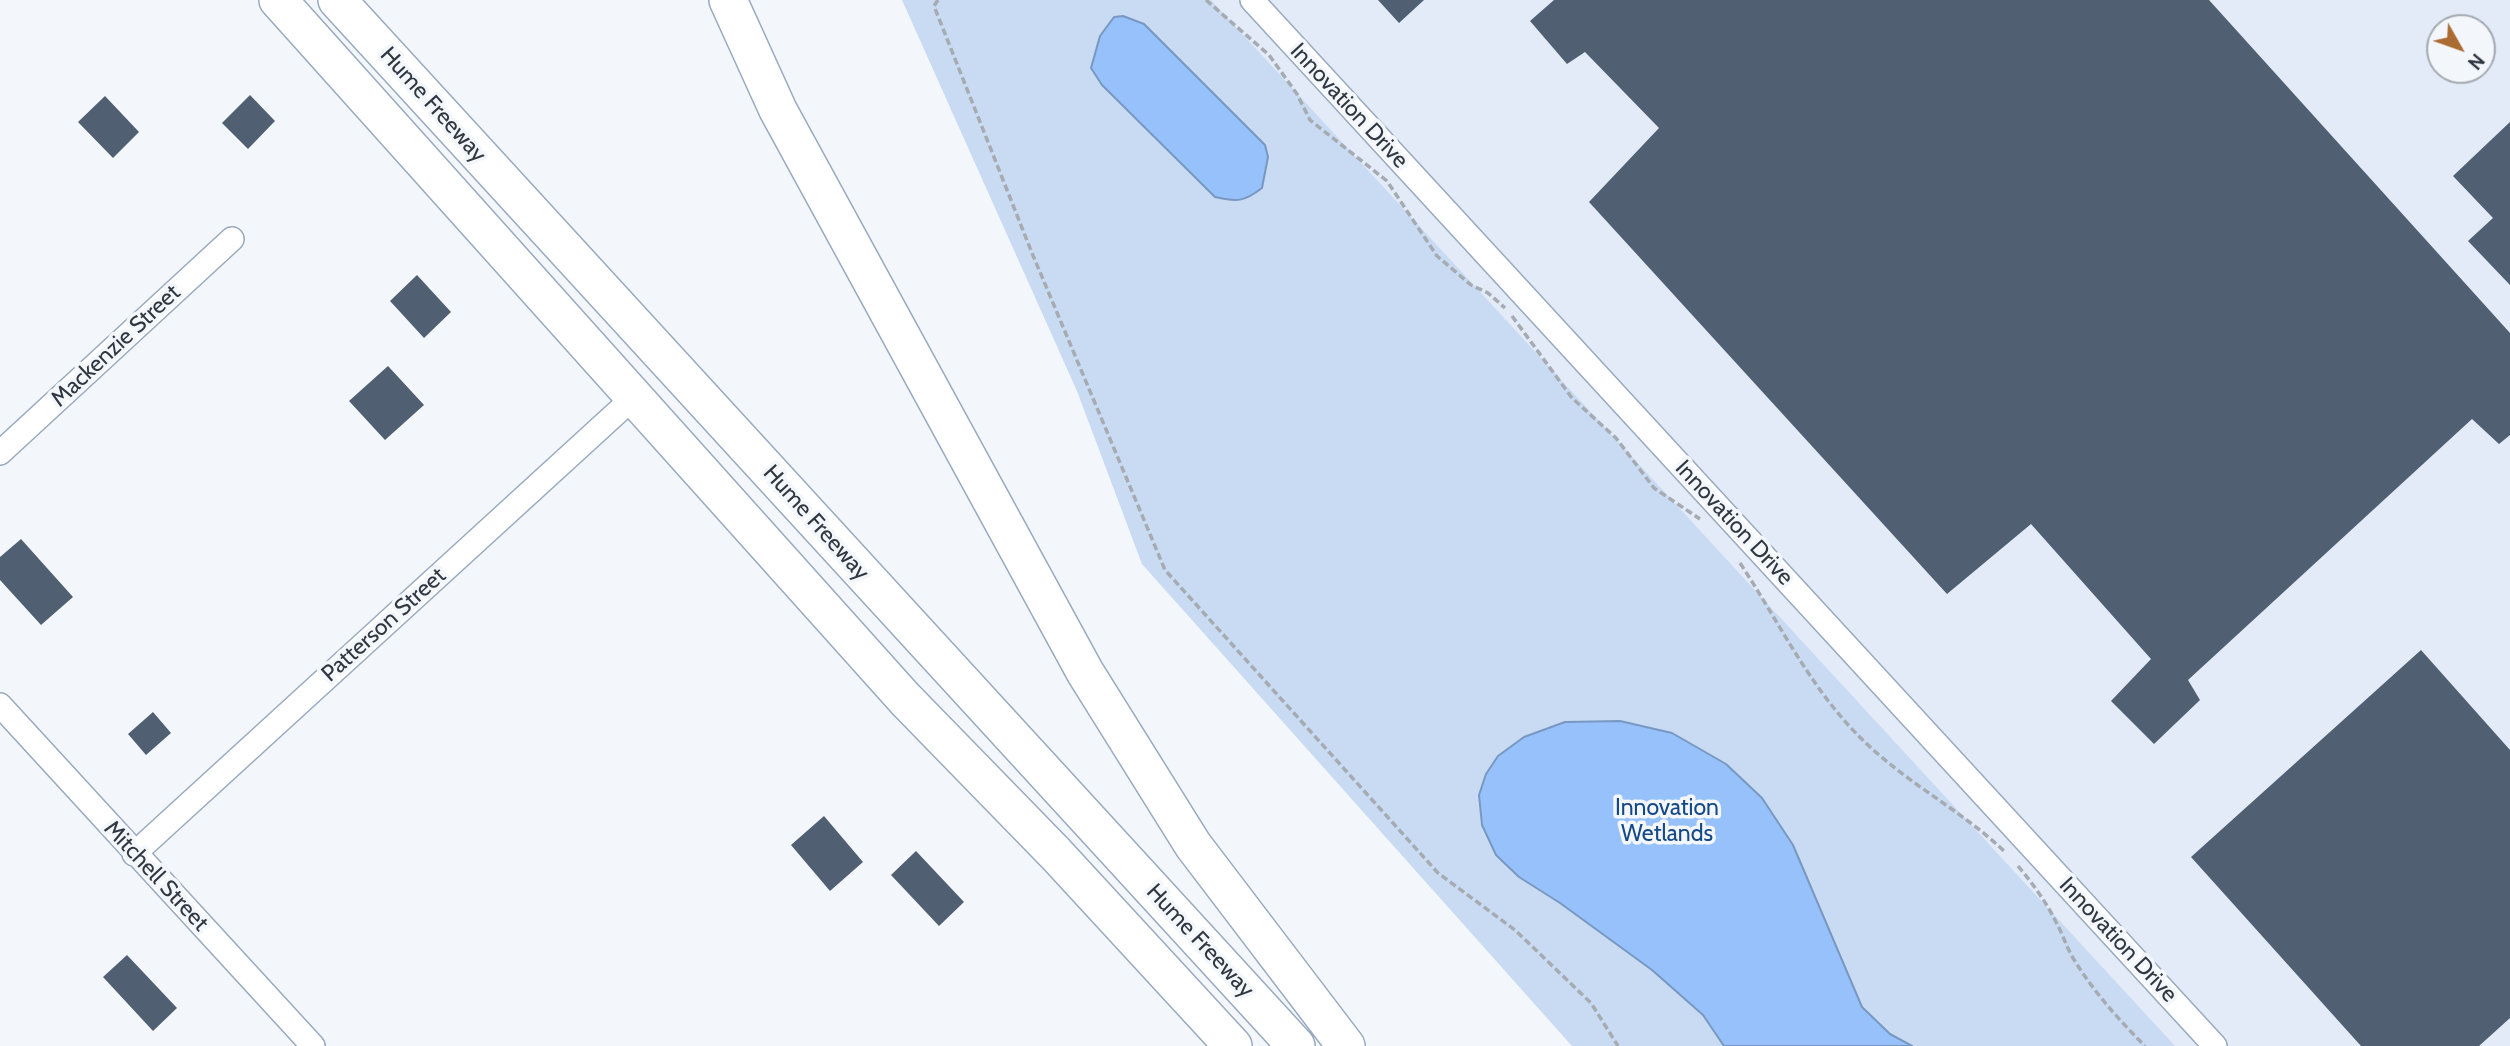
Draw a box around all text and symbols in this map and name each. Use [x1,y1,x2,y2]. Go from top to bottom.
north arrow [2426,14,2496,84]
street label: Innovation Drive [1284,38,1414,174]
street label: Hume Freeway [374,42,492,168]
text: N [2463,49,2489,74]
street label: Mackenzie Street [46,279,186,413]
street label: Innovation Drive [1669,455,1799,591]
street label: Hume Freeway [757,460,875,586]
street label: Patterson Street [316,562,452,688]
park label: Innovation Wetlands [1615,794,1719,848]
street label: Mitchell Street [98,815,214,937]
street label: Innovation Drive [2053,872,2183,1008]
street label: Hume Freeway [1140,878,1260,1004]

